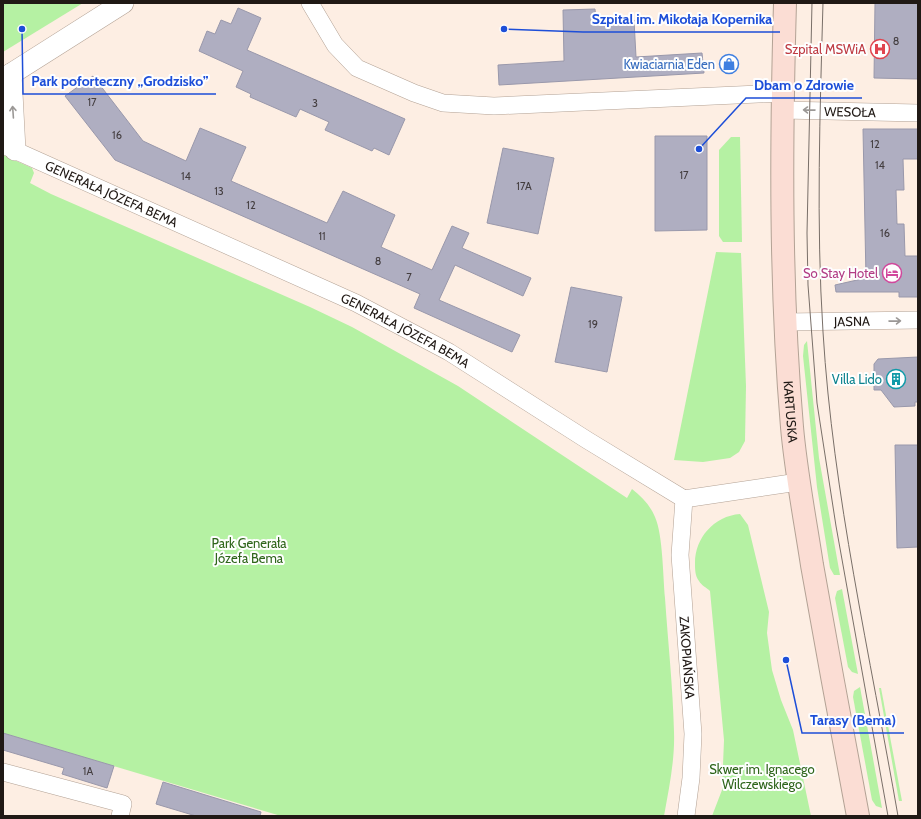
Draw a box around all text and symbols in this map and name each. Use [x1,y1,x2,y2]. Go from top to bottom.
callout: Szpital im. Mikołaja Kopernika [583,6,780,32]
text: Szpital im. Mikołaja Kopernika [592,10,772,28]
house number: 8 [893,34,899,48]
hospital icon: Szpital MSWiA [869,38,891,60]
place label: Szpital MSWiA [785,41,866,57]
shop icon: Kwiaciarnia Eden [718,53,740,75]
place label: Kwiaciarnia Eden [623,56,715,72]
callout: Park poforteczny „Grodzisko” [23,68,216,94]
text: Park poforteczny „Grodzisko” [31,72,209,90]
callout: Dbam o Zdrowie [746,72,862,98]
text: Dbam o Zdrowie [754,76,854,94]
house number: 17 [87,95,97,109]
house number: 3 [312,96,318,110]
street label: WESOŁA [824,103,876,120]
one-way arrow [9,106,16,119]
one-way arrow [803,106,816,114]
house number: 16 [112,128,122,142]
house number: 12 [870,137,880,151]
street label: GENERAŁA JÓZEFA BEMA [43,157,180,230]
house number: 14 [875,158,886,172]
house number: 17 [679,168,689,182]
house number: 14 [181,169,192,183]
house number: 17A [516,179,532,193]
house number: 13 [214,184,224,198]
house number: 12 [246,198,256,212]
house number: 16 [880,226,890,240]
house number: 11 [318,229,326,243]
house number: 8 [375,254,381,268]
hotel icon: So Stay Hotel [881,262,903,284]
place label: So Stay Hotel [803,265,878,281]
house number: 7 [406,270,412,284]
street label: GENERAŁA JÓZEFA BEMA [338,289,473,371]
street label: JASNA [833,313,870,329]
house number: 19 [588,317,598,331]
one-way arrow [888,317,901,325]
building icon: Villa Lido [885,368,907,390]
place label: Villa Lido [832,371,882,387]
street label: KARTUSKA [781,380,802,444]
park label: Park Generała Józefa Bema [211,535,287,566]
street label: ZAKOPIAŃSKA [676,616,698,700]
callout: Tarasy (Bema) [802,707,904,733]
text: Tarasy (Bema) [810,711,896,729]
park label: Skwer im. Ignacego Wilczewskiego [709,761,815,792]
house number: 1A [83,764,93,778]

